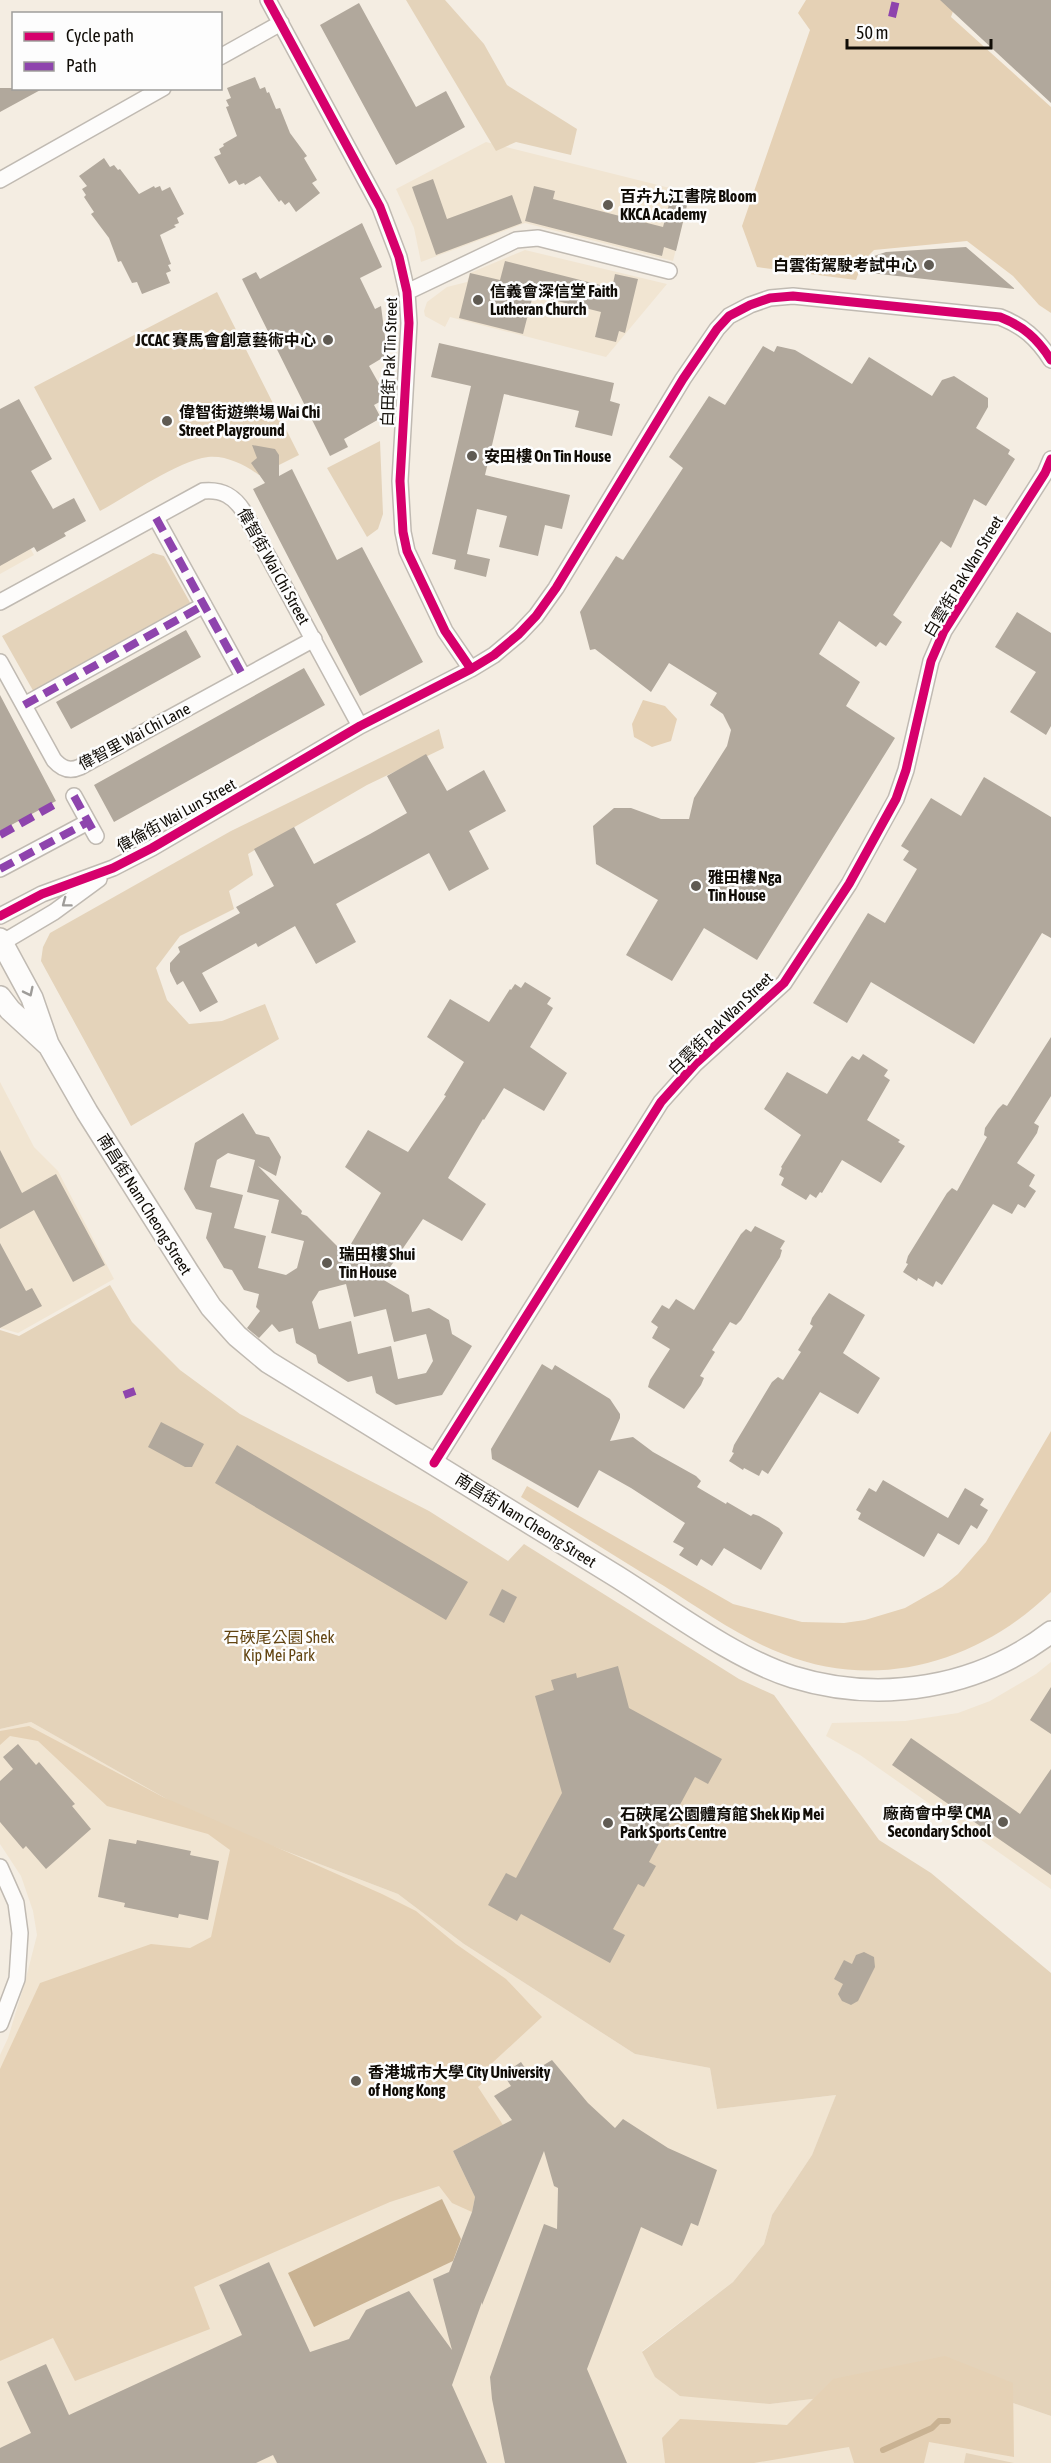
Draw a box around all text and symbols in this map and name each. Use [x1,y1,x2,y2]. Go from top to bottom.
legend [12,12,222,90]
scale bar [847,12,991,50]
text: 50 m [856,22,888,43]
text: Cycle path [66,25,134,46]
text: Path [66,55,97,76]
place label: 百卉九江書院 Bloom KKCA Academy [620,187,756,223]
marker: 百卉九江書院 Bloom KKCA Academy [601,198,615,212]
place label: 白雲街駕駛考試中心 [773,256,917,274]
marker: 白雲街駕駛考試中心 [922,258,936,272]
place label: 信義會深信堂 Faith Lutheran Church [490,282,618,318]
marker: 信義會深信堂 Faith Lutheran Church [471,293,485,307]
street label: 白田街 Pak Tin Street [378,296,400,427]
place label: JCCAC 賽馬會創意藝術中心 [135,331,316,349]
marker: JCCAC 賽馬會創意藝術中心 [321,333,335,347]
place label: 偉智街遊樂場 Wai Chi Street Playground [179,403,321,439]
marker: 偉智街遊樂場 Wai Chi Street Playground [160,414,174,428]
place label: 安田樓 On Tin House [484,447,611,465]
marker: 安田樓 On Tin House [465,449,479,463]
street label: 偉智街 Wai Chi Street [234,505,314,628]
street label: 白雲街 Pak Wan Street [920,512,1006,640]
street label: 偉智里 Wai Chi Lane [75,699,193,773]
street label: 偉倫街 Wai Lun Street [113,775,239,855]
place label: 雅田樓 Nga Tin House [708,868,782,904]
marker: 雅田樓 Nga Tin House [689,879,703,893]
one-way arrow [62,896,73,907]
street label: 白雲街 Pak Wan Street [664,968,776,1077]
one-way arrow [22,985,33,996]
street label: 南昌街 Nam Cheong Street [93,1130,196,1278]
place label: 瑞田樓 Shui Tin House [339,1245,415,1281]
marker: 瑞田樓 Shui Tin House [320,1256,334,1270]
street label: 南昌街 Nam Cheong Street [452,1469,600,1572]
park label: 石硤尾公園 Shek Kip Mei Park [224,1628,334,1665]
place label: 廠商會中學 CMA Secondary School [883,1804,992,1840]
place label: 石硤尾公園體育館 Shek Kip Mei Park Sports Centre [620,1805,824,1841]
marker: 廠商會中學 CMA Secondary School [996,1815,1010,1829]
marker: 石硤尾公園體育館 Shek Kip Mei Park Sports Centre [601,1816,615,1830]
place label: 香港城市大學 City University of Hong Kong [368,2063,551,2099]
marker: 香港城市大學 City University of Hong Kong [349,2074,363,2088]

